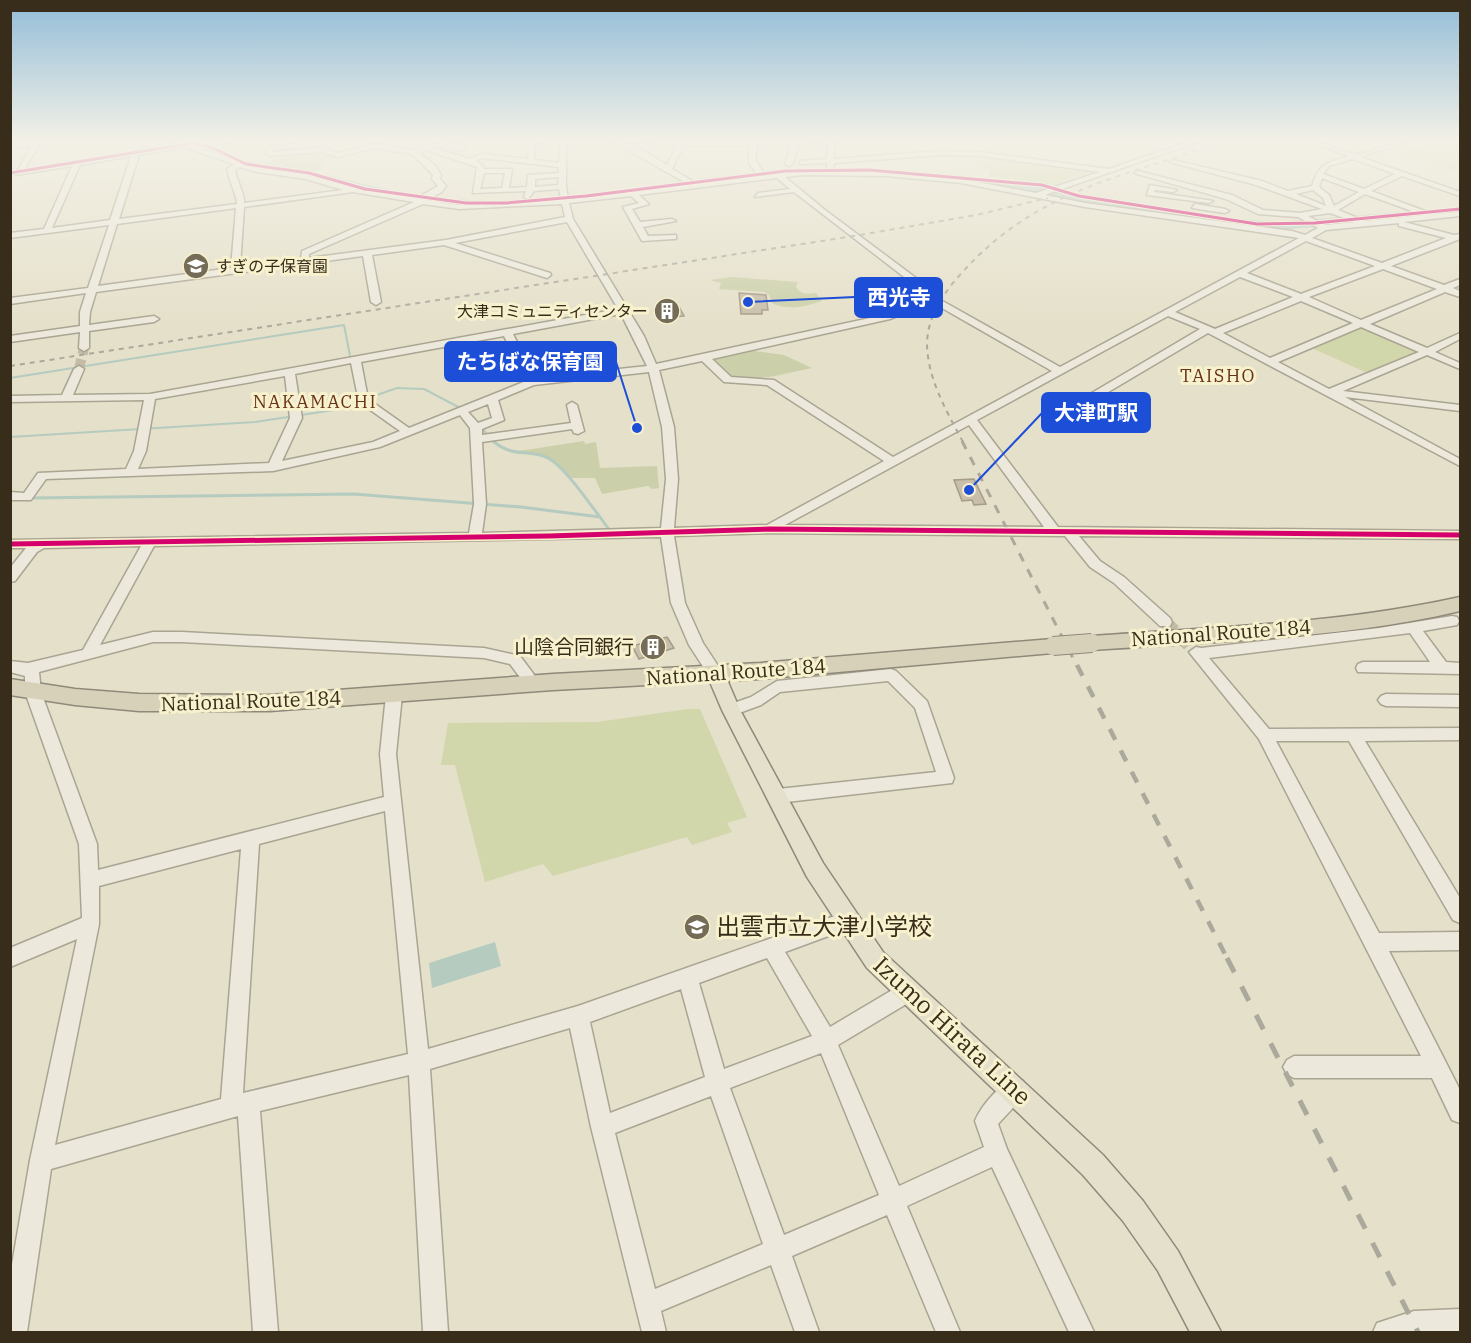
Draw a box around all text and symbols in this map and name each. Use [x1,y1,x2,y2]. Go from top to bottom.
school or university icon: すぎの子保育園 [181,251,211,281]
place label: すぎの子保育園 [216,256,328,276]
callout: 西光寺 [855,278,942,317]
text: 西光寺 [868,283,931,311]
building icon: 大津コミュニティセンター [652,296,682,326]
place label: 大津コミュニティセンター [457,301,648,321]
callout: たちばな保育園 [445,342,616,381]
text: たちばな保育園 [457,347,604,375]
district label: TAISHO [1180,364,1256,387]
district label: NAKAMACHI [253,390,377,413]
callout: 大津町駅 [1042,393,1150,432]
text: 大津町駅 [1054,398,1138,426]
street label: National Route 184 [1130,613,1312,652]
building icon: 山陰合同銀行 [638,632,668,662]
place label: 山陰合同銀行 [514,633,634,660]
street label: National Route 184 [645,652,827,691]
street label: National Route 184 [160,684,342,717]
place label: 出雲市立大津小学校 [716,910,932,942]
school or university icon: 出雲市立大津小学校 [682,912,712,942]
street label: Izumo Hirata Line [867,949,1038,1112]

